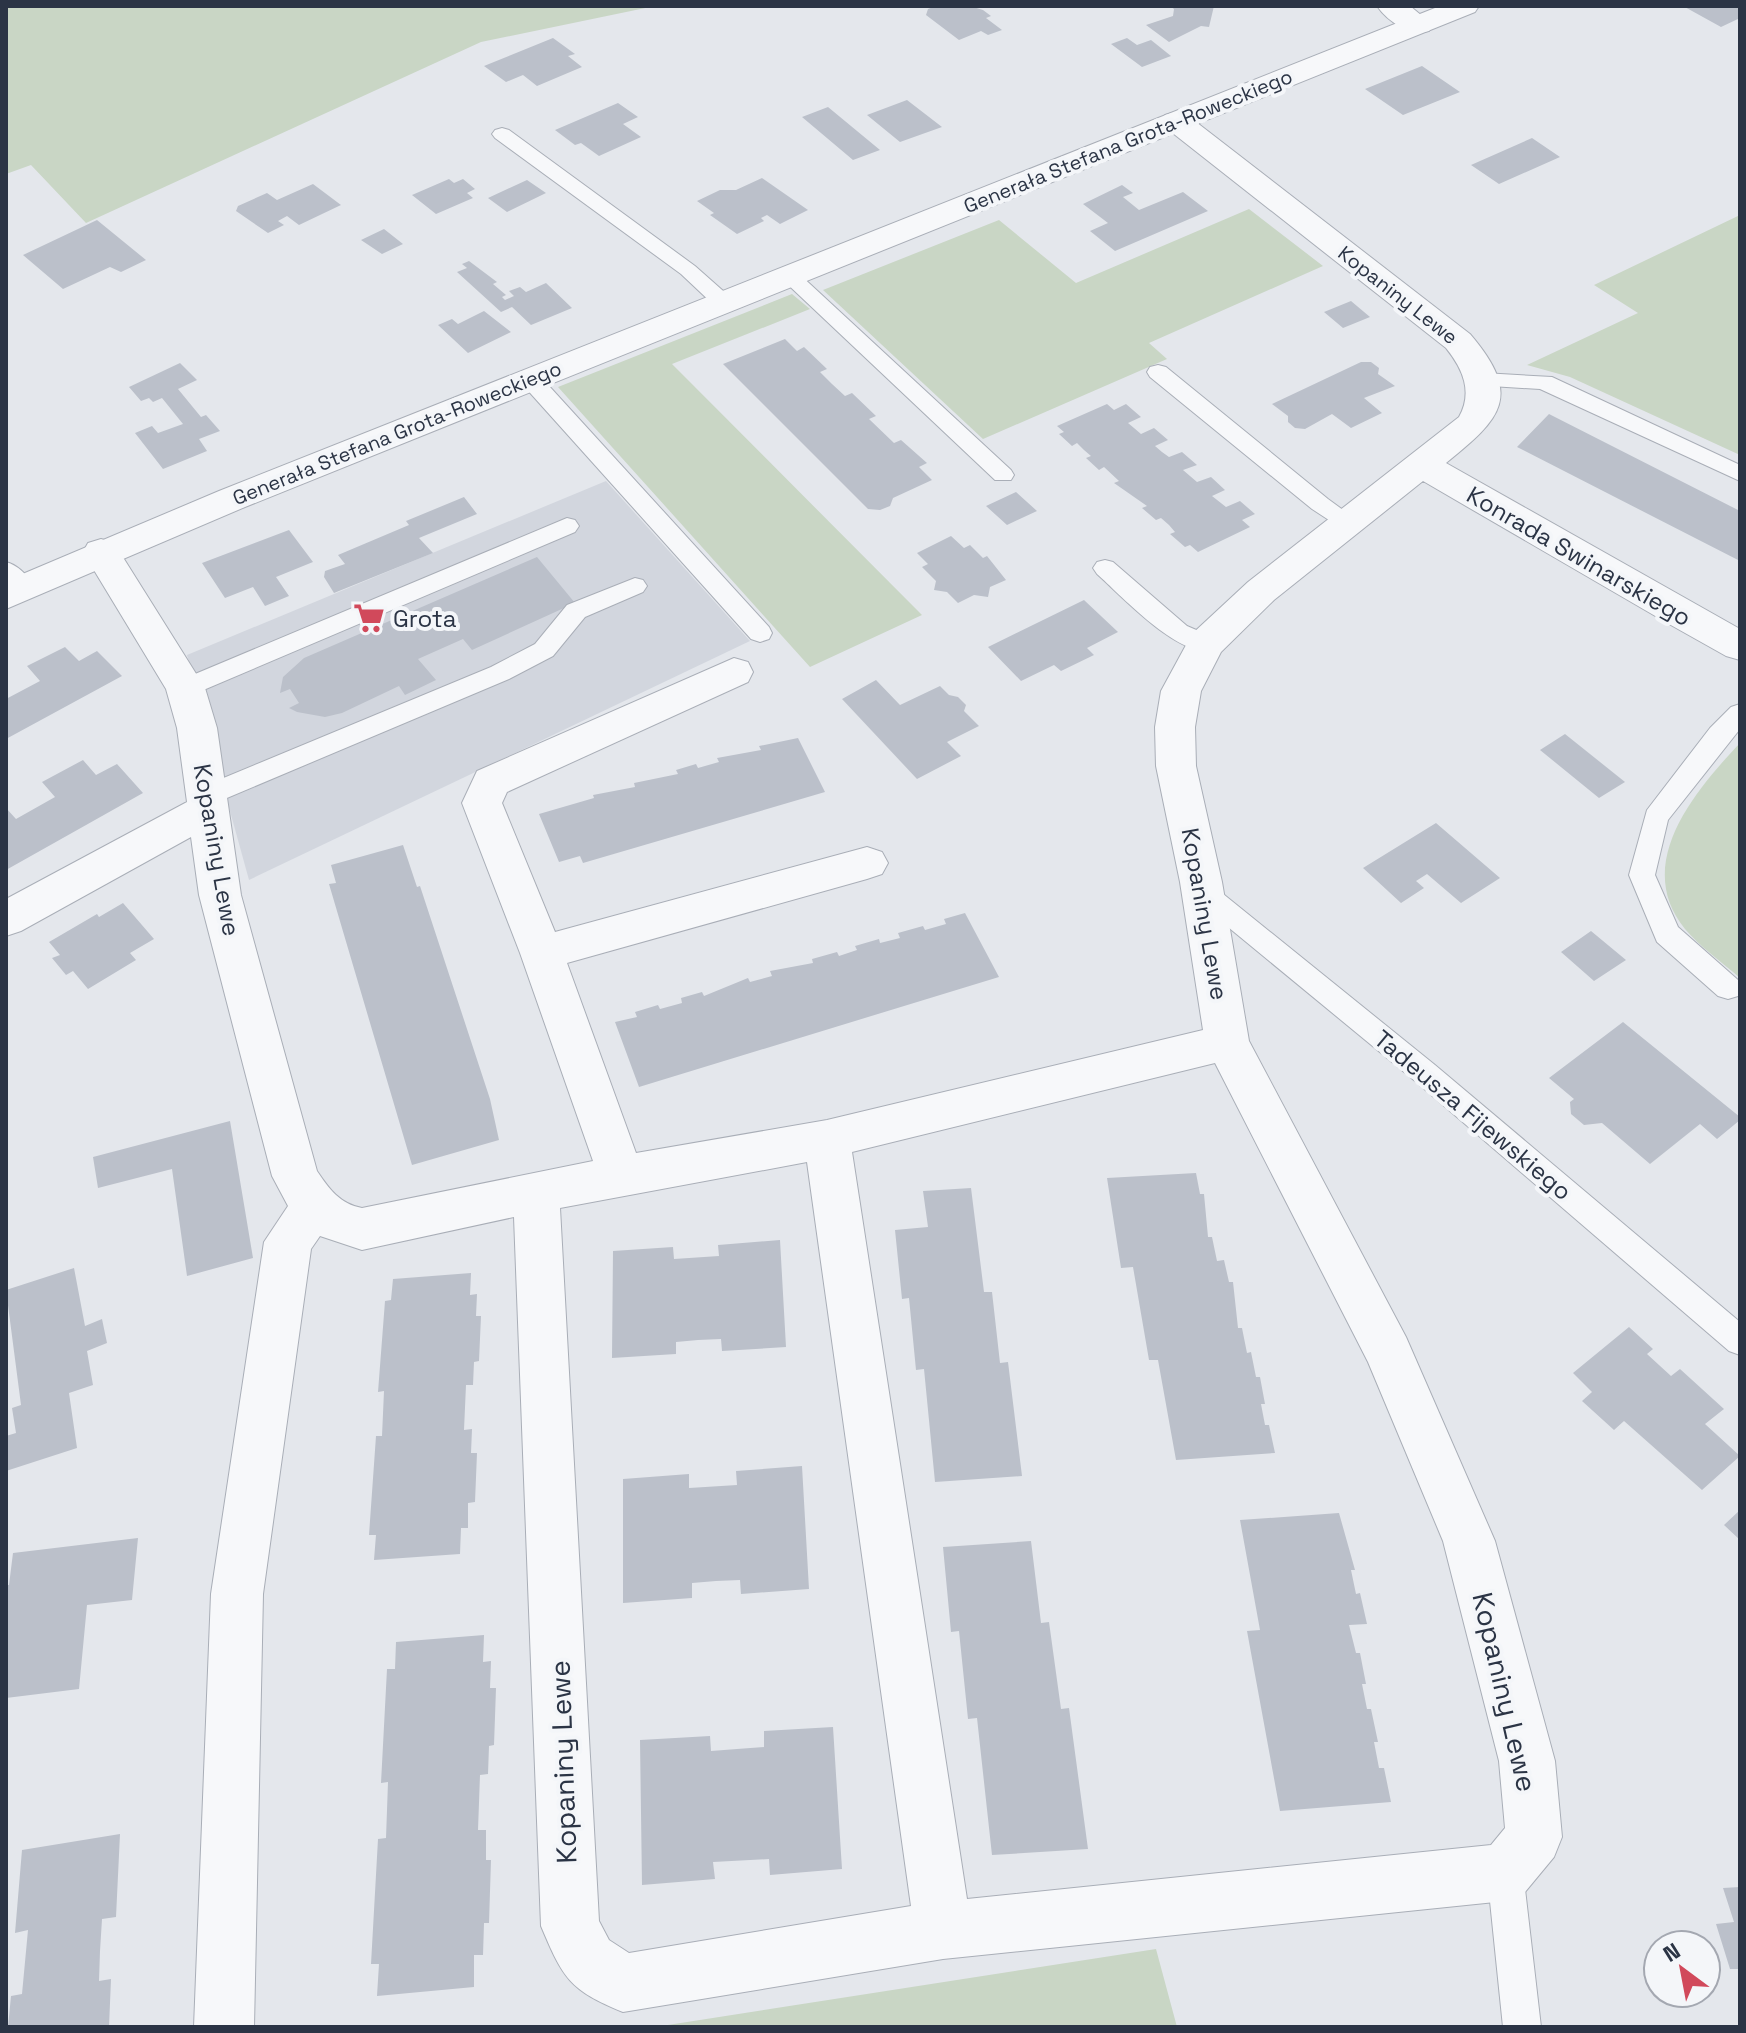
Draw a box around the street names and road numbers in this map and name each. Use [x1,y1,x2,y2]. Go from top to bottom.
street label: Generała Stefana Grota-Roweckiego [960,63,1296,219]
street label: Kopaniny Lewe [1333,240,1463,350]
street label: Generała Stefana Grota-Roweckiego [229,355,565,511]
street label: Konrada Swinarskiego [1461,479,1697,633]
street label: Kopaniny Lewe [187,761,247,939]
street label: Kopaniny Lewe [1175,825,1235,1003]
street label: Tadeusza Fijewskiego [1368,1023,1578,1207]
street label: Kopaniny Lewe [1465,1589,1545,1795]
street label: Kopaniny Lewe [541,1660,585,1864]

